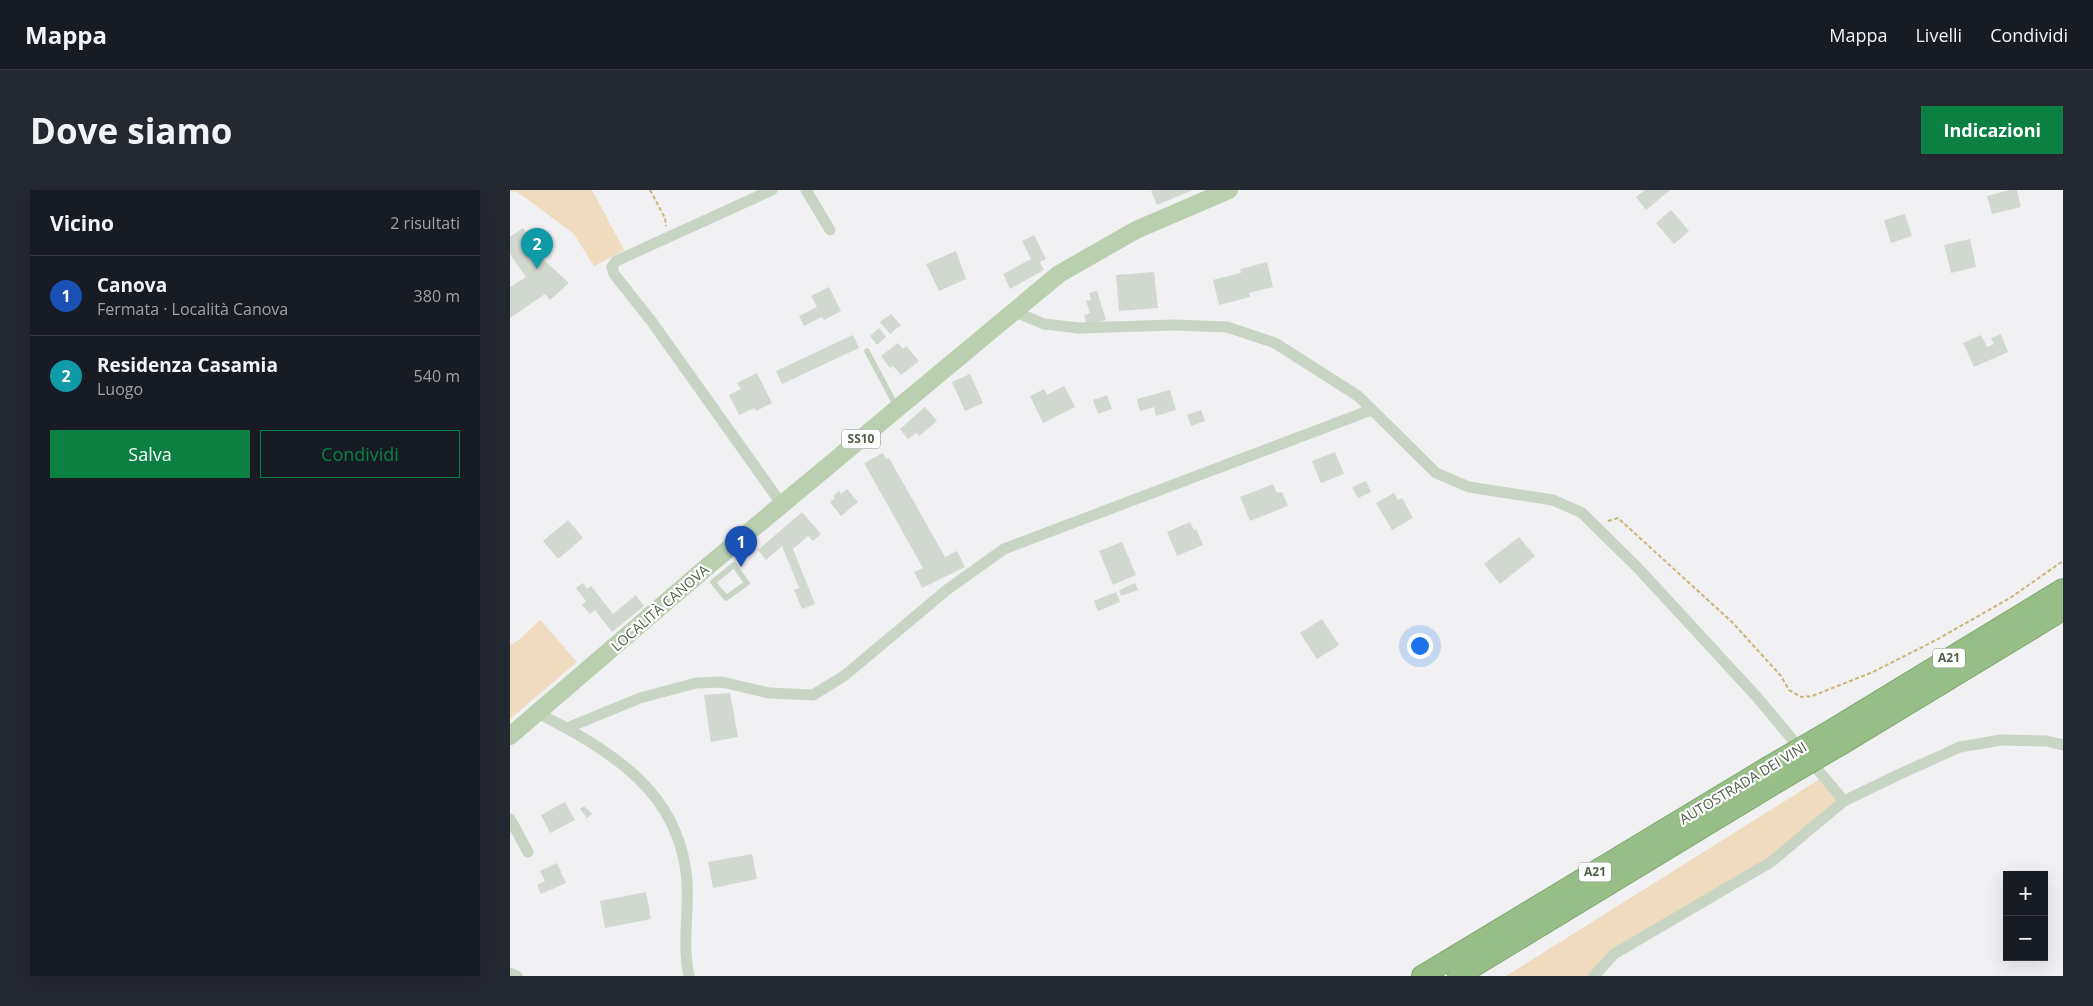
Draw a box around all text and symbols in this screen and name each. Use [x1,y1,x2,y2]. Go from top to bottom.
text: Mappa [25,18,107,51]
text: Mappa [1829,23,1887,47]
text: Livelli [1915,23,1962,47]
text: Condividi [1990,23,2068,47]
button: Indicazioni [1921,106,2063,154]
text: Dove siamo [30,107,233,154]
text: Vicino [50,209,114,237]
text: 2 risultati [390,212,460,234]
pin: 2 [521,228,553,269]
text: Canova [97,272,167,298]
text: 1 [61,285,71,307]
text: 380 m [414,285,460,307]
text: Fermata · Località Canova [97,298,288,320]
text: Residenza Casamia [97,352,278,378]
text: 2 [61,365,71,387]
text: 540 m [414,365,460,387]
text: Luogo [97,378,143,400]
button: Salva [50,430,250,478]
button: Condividi [260,430,460,478]
road number: SS10 [842,430,880,448]
pin: 1 [725,526,757,567]
street label: LOCALITÀ CANOVA [607,560,713,655]
your location [1407,633,1433,659]
road number: A21 [1933,648,1965,668]
street label: AUTOSTRADA DEI VINI [1676,737,1810,828]
road number: A21 [1579,862,1611,882]
map controls [2003,871,2048,961]
button: + [2003,871,2048,916]
button: − [2003,916,2048,961]

